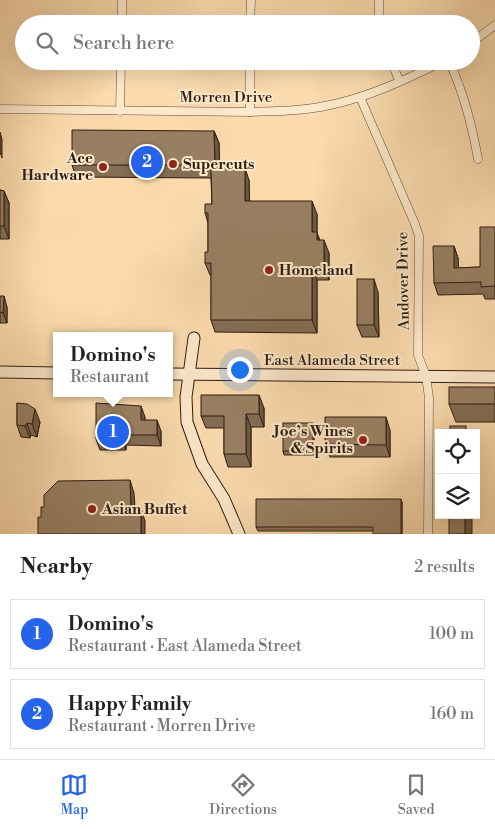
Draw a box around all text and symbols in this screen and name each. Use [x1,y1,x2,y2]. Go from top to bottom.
search box [15,15,480,70]
icon: search [33,29,61,57]
text: Search here [73,31,174,55]
street label: Morren Drive [180,88,272,107]
pin: 2 [131,143,163,181]
place label: Ace Hardware [21,149,93,185]
place label: Supercuts [183,155,255,174]
marker: Supercuts [167,158,179,170]
marker: Ace Hardware [97,161,109,173]
street label: Andover Drive [393,232,414,331]
place label: Homeland [279,261,354,280]
marker: Homeland [263,264,275,276]
popup [53,332,173,397]
text: Domino's [70,343,156,367]
street label: East Alameda Street [264,351,401,370]
your location [227,357,253,383]
text: Restaurant [70,367,150,387]
pin: 1 [97,413,129,451]
place label: Joe’s Wines & Spirits [272,422,353,458]
map controls [435,429,480,519]
button: locate [435,429,480,474]
marker: Joe’s Wines & Spirits [357,434,369,446]
button: layers [435,474,480,519]
place label: Asian Buffet [101,500,188,519]
marker: Asian Buffet [86,503,98,515]
text: Nearby [20,554,93,580]
text: 2 results [414,557,475,577]
text: Domino's [68,612,153,636]
text: 1 [33,624,41,644]
text: 100 m [429,624,474,644]
text: Restaurant · East Alameda Street [68,636,302,656]
text: Happy Family [68,692,192,716]
text: 2 [32,704,42,724]
text: 160 m [430,704,474,724]
text: Restaurant · Morren Drive [68,716,255,736]
tab: Map [60,771,88,819]
tab: Directions [209,771,277,819]
tab: Saved [398,771,435,819]

